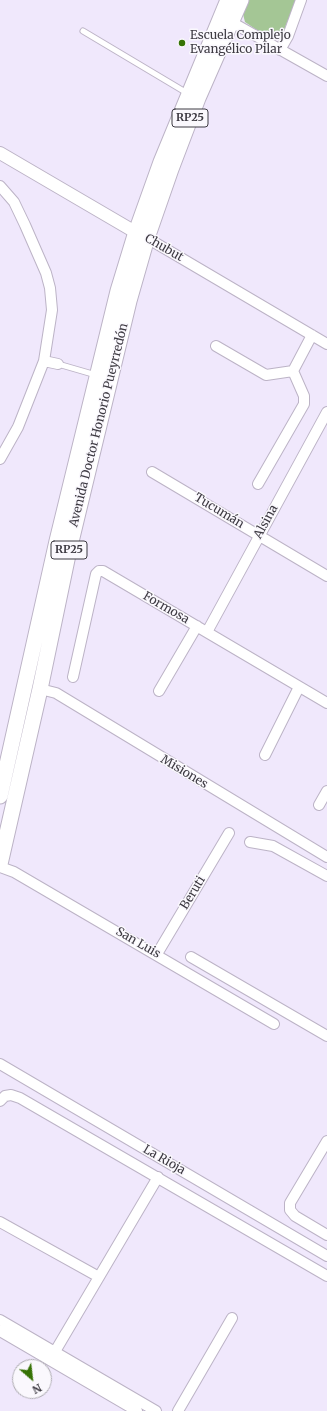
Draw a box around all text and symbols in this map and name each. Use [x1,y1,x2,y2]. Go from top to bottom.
place label: Escuela Complejo Evangélico Pilar [190,29,291,57]
marker: Escuela Complejo Evangélico Pilar [177,38,187,48]
road number: RP25 [172,109,208,127]
street label: Chubut [142,231,186,265]
street label: Avenida Doctor Honorio Pueyrredón [67,322,131,528]
street label: Tucumán [191,491,247,531]
street label: Alsina [251,503,281,541]
road number: RP25 [51,541,87,559]
street label: Formosa [140,589,192,627]
street label: Misiones [158,752,210,792]
street label: Beruti [178,874,208,912]
street label: San Luis [113,924,163,962]
street label: La Rioja [140,1142,188,1178]
north arrow [12,1359,52,1399]
text: N [30,1380,44,1397]

